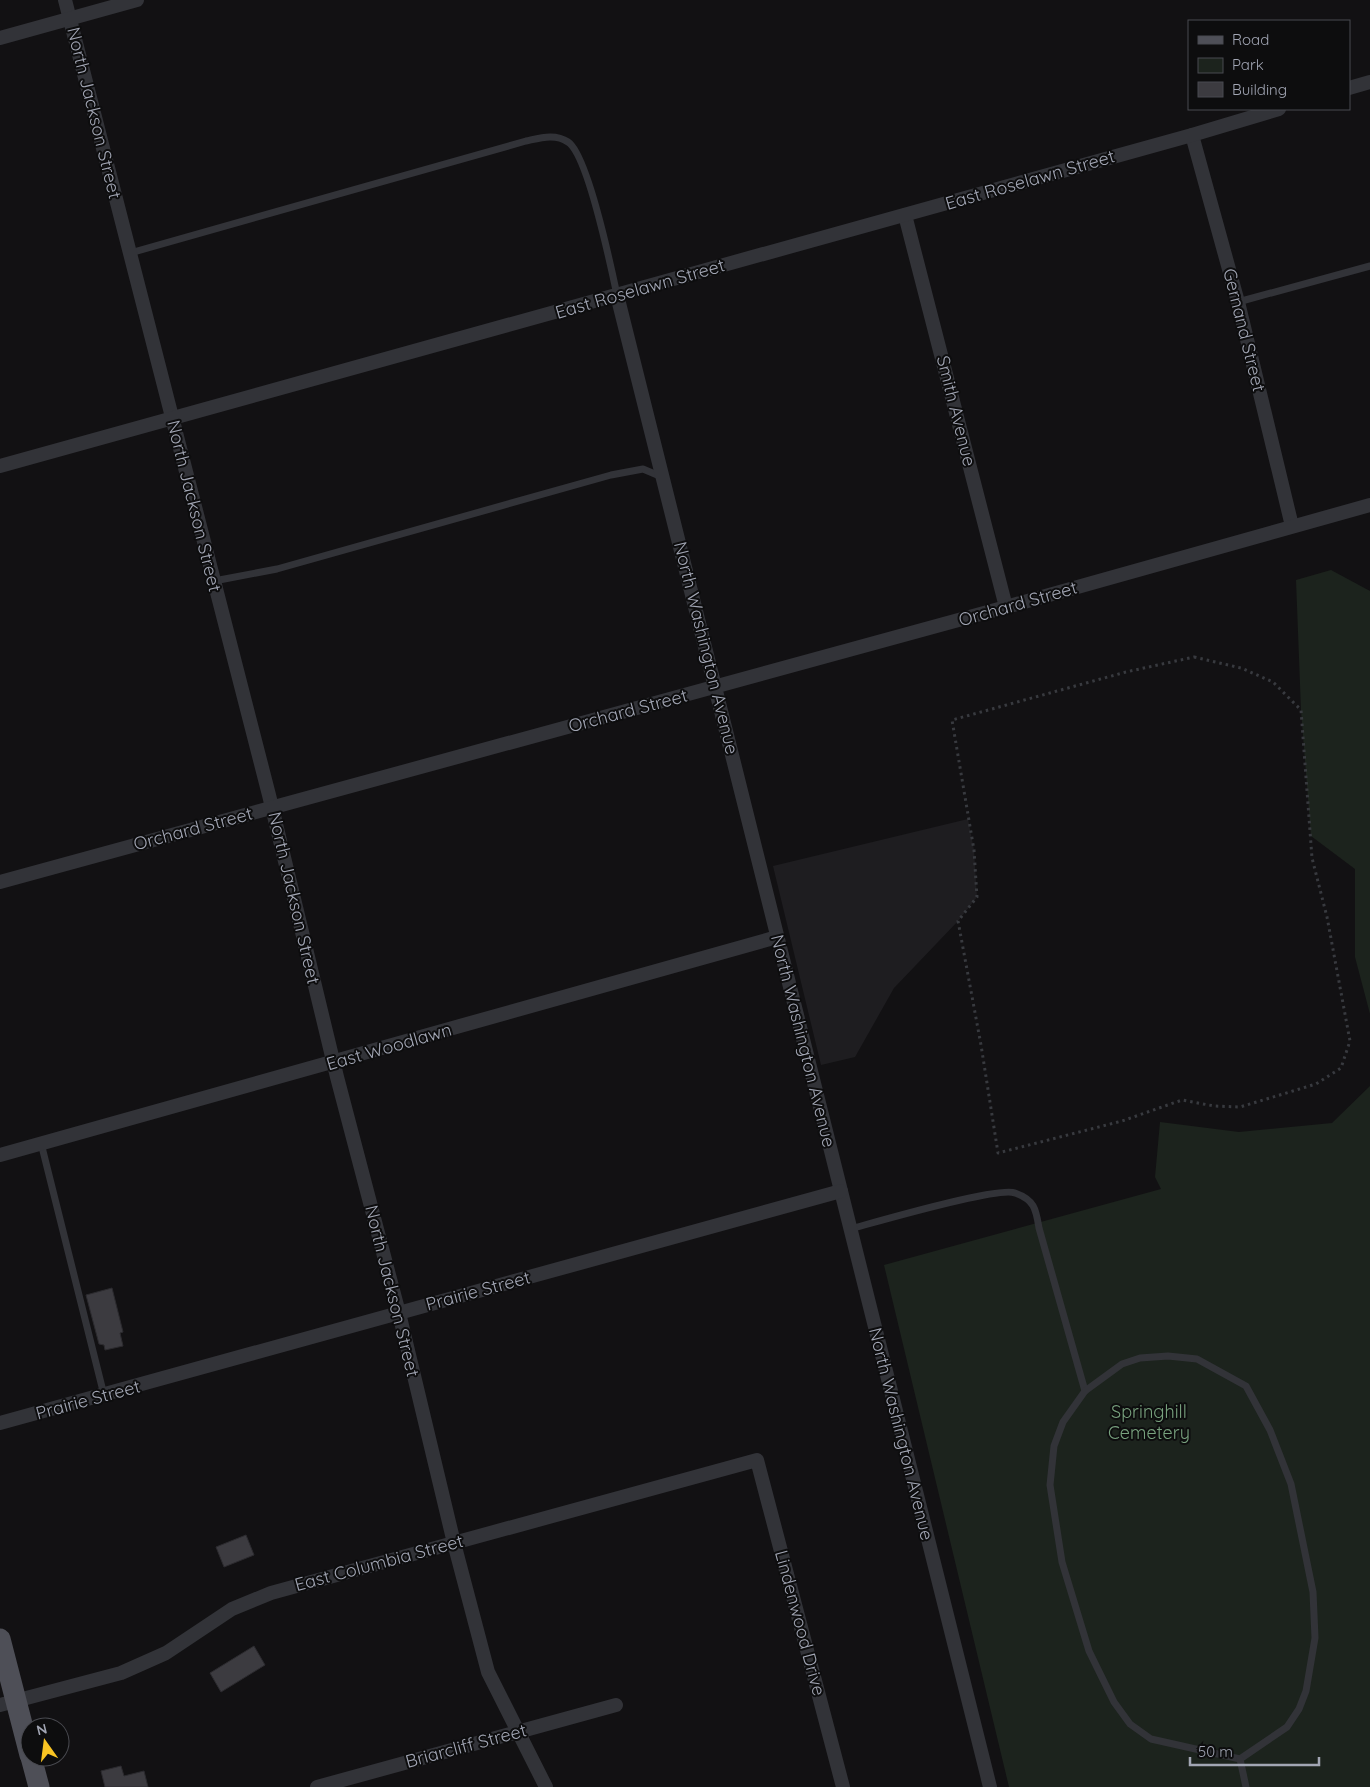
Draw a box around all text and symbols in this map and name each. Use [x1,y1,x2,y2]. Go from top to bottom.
legend [1188,20,1350,110]
street label: North Jackson Street [62,25,127,201]
text: Road [1232,30,1269,49]
text: Park [1232,55,1264,74]
text: Building [1232,80,1287,99]
street label: East Roselawn Street [943,144,1117,215]
street label: East Roselawn Street [553,253,727,324]
street label: Gernand Street [1218,266,1271,394]
street label: Smith Avenue [932,353,981,469]
street label: North Jackson Street [162,418,227,594]
street label: North Washington Avenue [669,539,744,757]
street label: Orchard Street [956,576,1080,631]
street label: Orchard Street [566,684,690,737]
street label: Orchard Street [131,802,255,855]
street label: North Jackson Street [263,810,325,986]
street label: North Washington Avenue [766,932,841,1150]
street label: East Woodlawn [324,1018,454,1075]
street label: North Jackson Street [360,1203,425,1379]
street label: Prairie Street [423,1266,533,1316]
street label: North Washington Avenue [864,1325,939,1543]
street label: Prairie Street [33,1375,143,1425]
park label: Springhill Cemetery [1108,1400,1190,1444]
street label: East Columbia Street [292,1529,466,1596]
street label: Lindenwood Drive [770,1548,831,1698]
north arrow [20,1717,70,1767]
street label: Briarcliff Street [403,1718,529,1773]
text: N [35,1719,49,1739]
scale bar [1190,1734,1319,1766]
text: 50 m [1198,1742,1233,1761]

